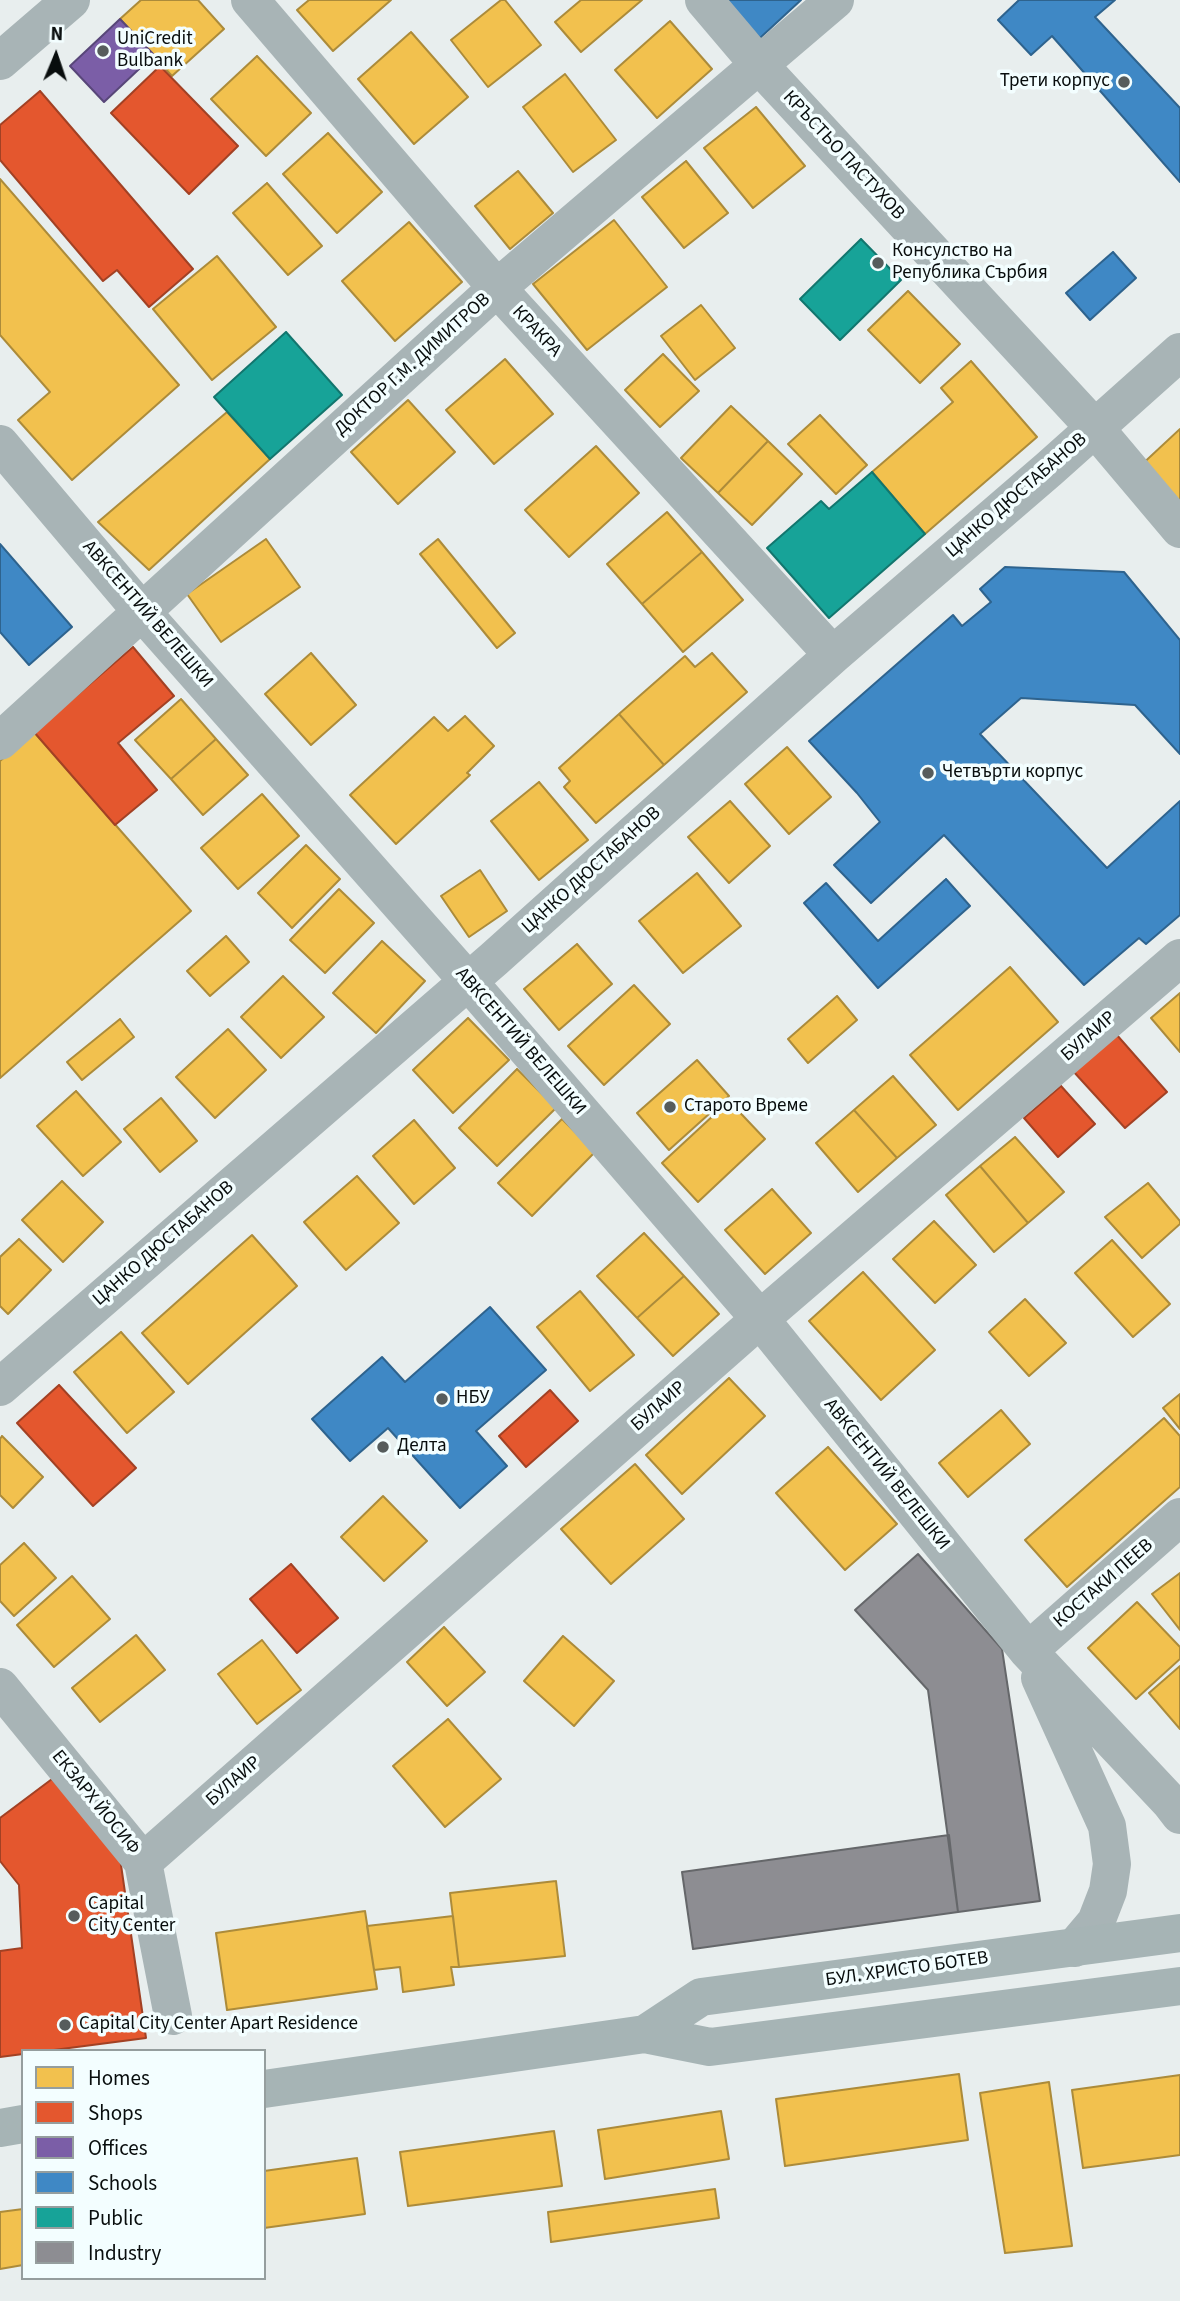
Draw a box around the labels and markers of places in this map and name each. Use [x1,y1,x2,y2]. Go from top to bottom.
place label: UniCredit Bulbank [117,29,193,73]
marker: UniCredit Bulbank [95,43,111,59]
place label: Трети корпус [1000,71,1110,93]
marker: Трети корпус [1116,74,1132,90]
place label: Консулство на Република Сърбия [892,241,1048,285]
marker: Консулство на Република Сърбия [870,255,886,271]
place label: Четвърти корпус [942,762,1083,784]
marker: Четвърти корпус [920,765,936,781]
place label: Старото Време [684,1096,808,1118]
marker: Старото Време [662,1099,678,1115]
place label: НБУ [456,1388,489,1410]
marker: НБУ [434,1391,450,1407]
place label: Делта [397,1436,447,1458]
marker: Делта [375,1439,391,1455]
place label: Capital City Center [88,1894,175,1938]
marker: Capital City Center [66,1908,82,1924]
place label: Capital City Center Apart Residence [79,2014,358,2036]
marker: Capital City Center Apart Residence [57,2017,73,2033]

